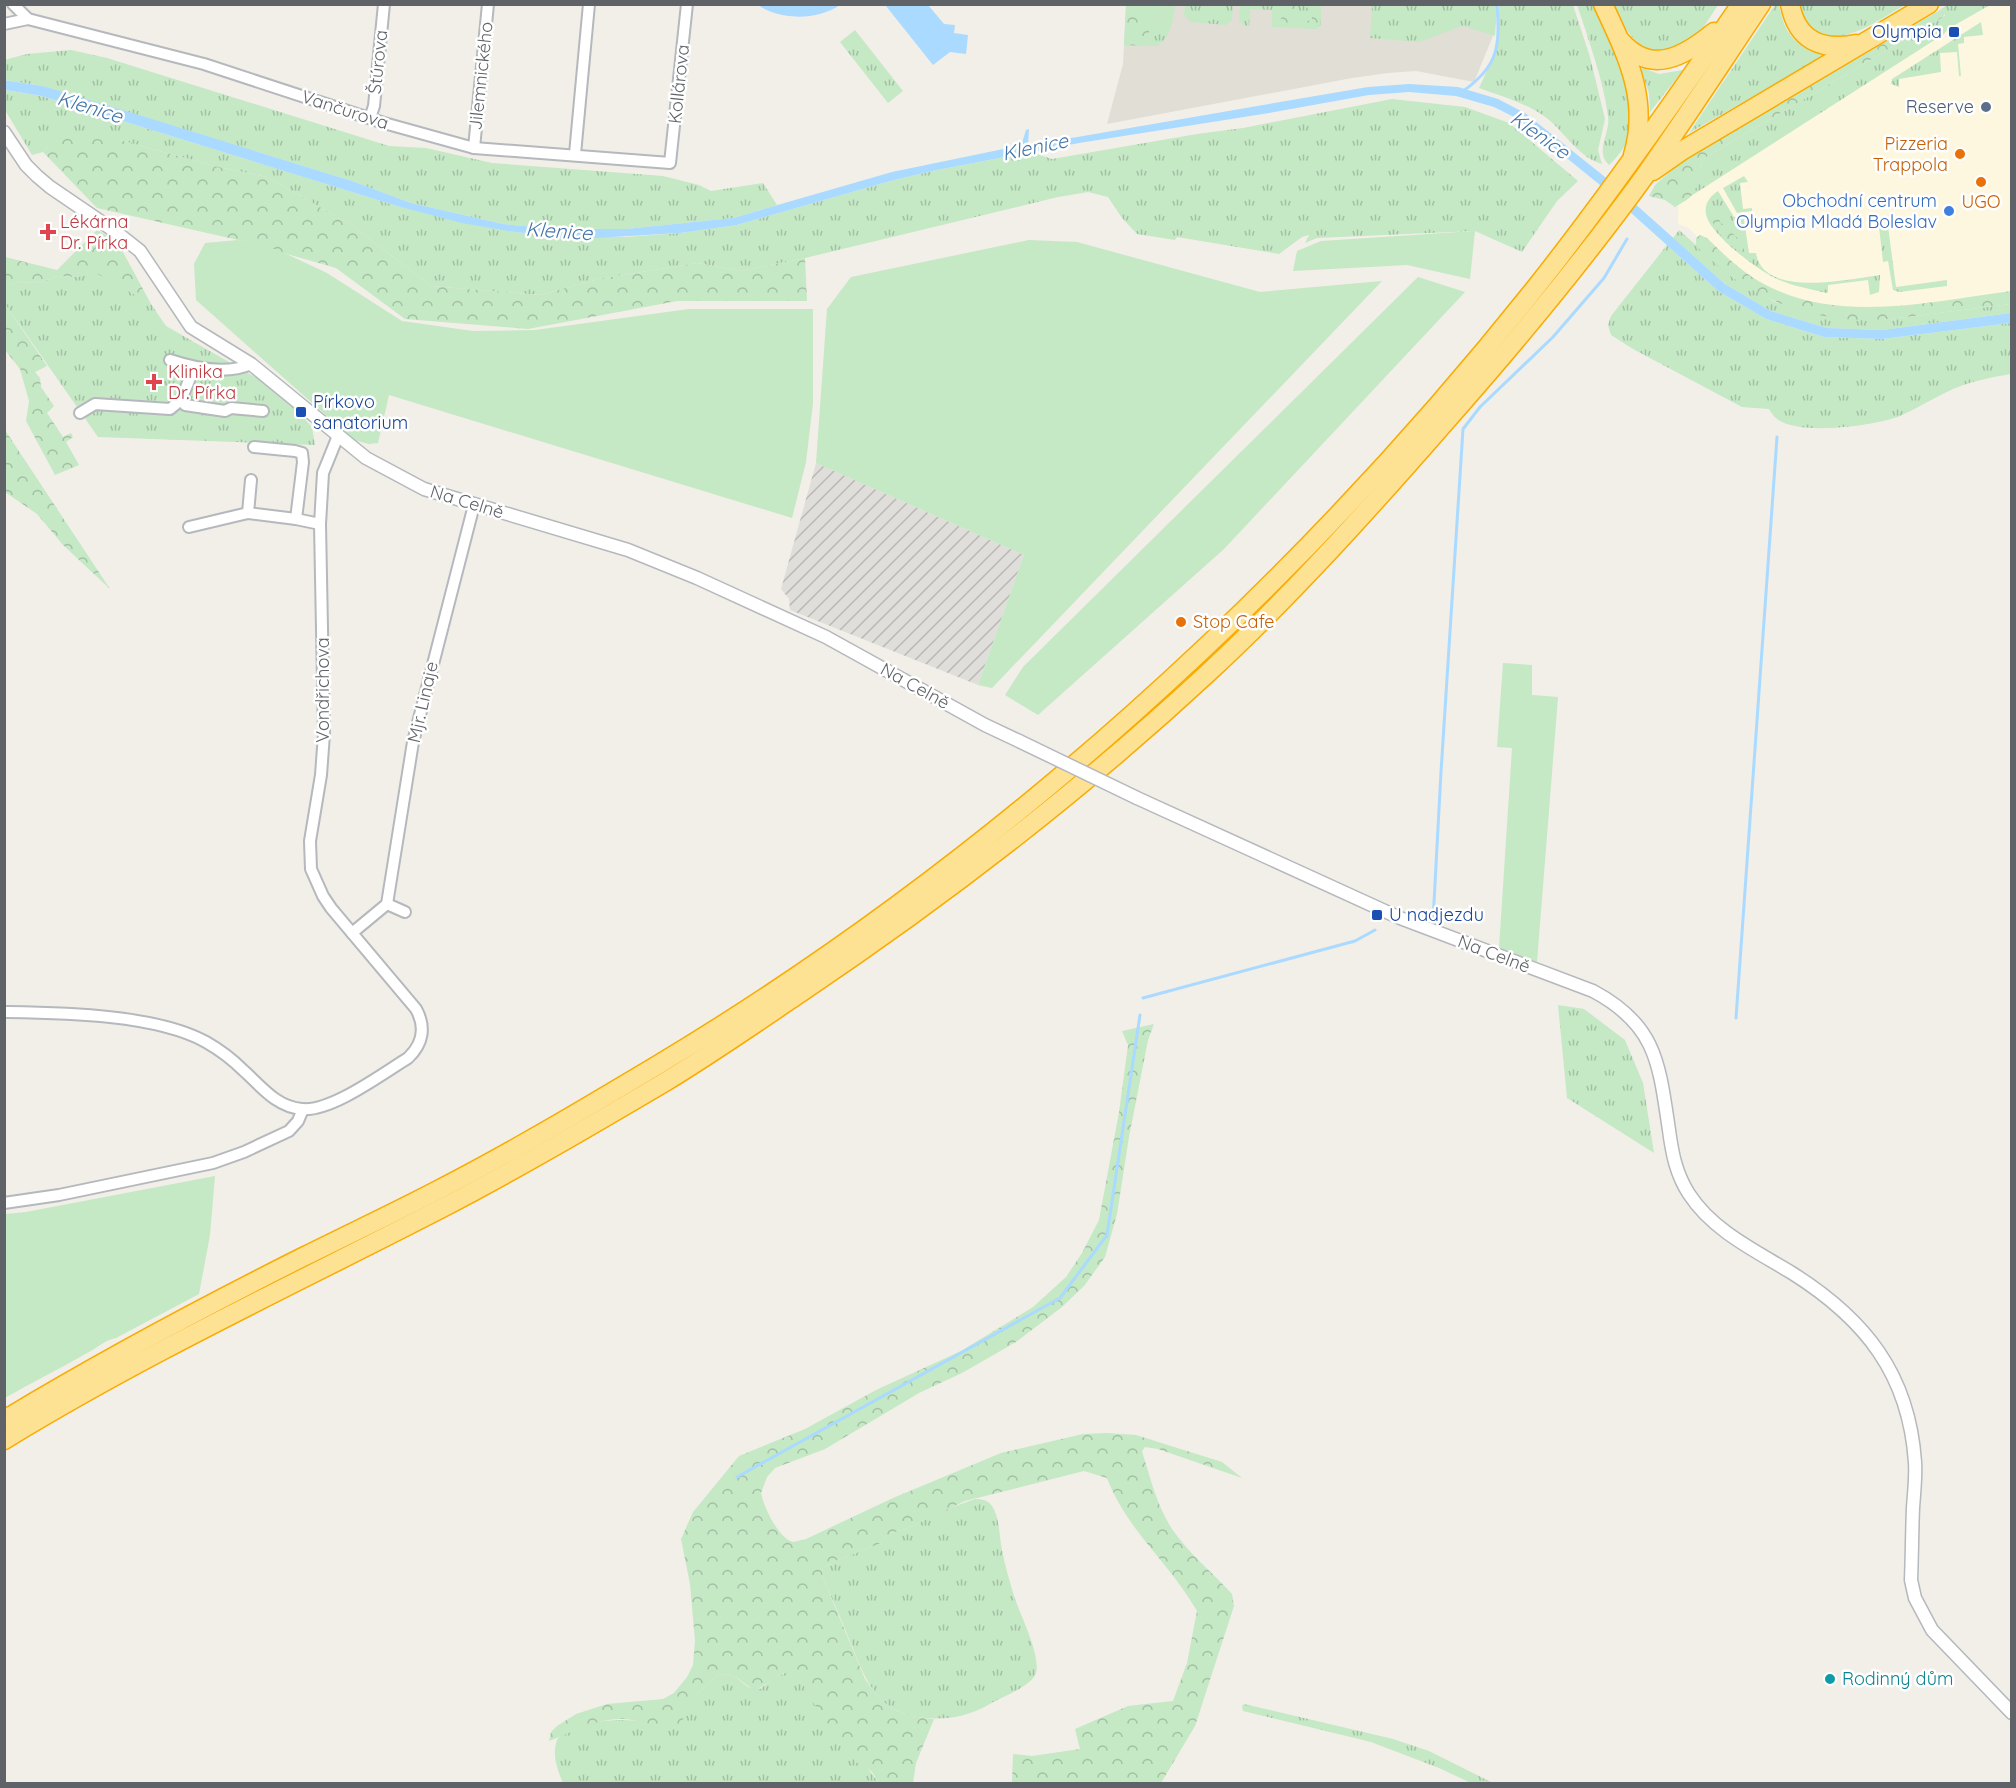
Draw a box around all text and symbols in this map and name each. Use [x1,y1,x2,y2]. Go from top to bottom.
place label: Olympia [1872,20,1942,43]
street label: Jilemnického [463,21,498,131]
marker: Olympia [1947,25,1961,39]
street label: Štúrova [363,29,392,95]
street label: Kollárova [663,43,694,125]
water label: Klenice [55,85,126,128]
street label: Vančurova [299,85,392,134]
place label: Reserve [1906,95,1974,118]
marker: Reserve [1979,100,1993,114]
water label: Klenice [1506,105,1575,164]
water label: Klenice [1000,127,1071,166]
place label: Pizzeria Trappola [1873,132,1948,176]
marker: Pizzeria Trappola [1953,147,1967,161]
marker: UGO [1974,175,1988,189]
place label: Obchodní centrum Olympia Mladá Boleslav [1736,189,1937,233]
place label: UGO [1961,190,2001,213]
marker: Obchodní centrum Olympia Mladá Boleslav [1942,204,1956,218]
place label: Lékárna Dr. Pírka [60,210,128,254]
water label: Klenice [525,216,594,245]
marker: Lékárna Dr. Pírka [41,225,55,239]
place label: Klinika Dr. Pírka [168,360,236,404]
marker: Klinika Dr. Pírka [145,373,163,391]
place label: Pírkovo sanatorium [313,390,408,434]
marker: Pírkovo sanatorium [294,405,308,419]
street label: Na Celně [428,479,507,524]
place label: Stop Cafe [1193,610,1274,633]
marker: Stop Cafe [1174,615,1188,629]
street label: Vondřichova [311,637,334,743]
street label: Na Celně [877,657,954,714]
street label: Mjr. Linaje [402,659,443,745]
place label: U nadjezdu [1389,903,1484,926]
marker: U nadjezdu [1370,908,1384,922]
street label: Na Celně [1455,929,1534,978]
place label: Rodinný dům [1842,1667,1953,1690]
marker: Rodinný dům [1823,1672,1837,1686]

